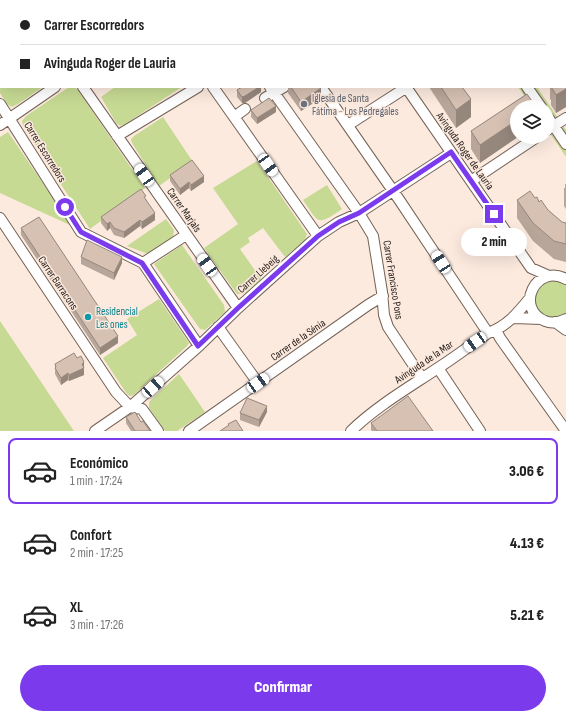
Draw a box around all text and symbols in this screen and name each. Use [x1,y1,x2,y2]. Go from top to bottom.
text: Carrer Escorredors [44,16,144,35]
text: Avinguda Roger de Lauria [44,54,176,73]
place label: Iglesia de Santa Fátima - Los Pedregales [312,92,399,118]
marker: Iglesia de Santa Fátima - Los Pedregales [299,99,309,109]
map controls [510,100,554,144]
button: layers [510,100,554,144]
street label: Avinguda Roger de Lauria [433,109,497,192]
street label: Carrer Escorredors [21,119,69,185]
car [256,152,280,178]
car [132,162,156,188]
street label: Carrer Marjals [164,185,204,235]
route start [56,198,74,216]
route end [485,205,503,223]
callout: 2 min [461,228,527,256]
text: 2 min [481,234,507,250]
street label: Carrer Francisco Pons [380,240,406,320]
car [429,249,453,275]
car [195,252,219,278]
street label: Carrer Llebeig [235,252,282,296]
street label: Carrer Barracons [35,254,81,312]
place label: Residencial Les ones [96,305,138,331]
marker: Residencial Les ones [83,312,93,322]
street label: Carrer de la Sénia [268,316,328,364]
car [462,330,488,354]
street label: Avinguda de la Mar [391,338,456,387]
car [245,371,271,395]
car [140,375,166,399]
icon: car [22,453,58,489]
text: Económico [70,454,128,473]
text: 3.06 € [509,462,544,481]
text: 1 min · 17:24 [70,473,122,489]
icon: car [22,525,58,561]
text: Confort [70,526,112,545]
text: 4.13 € [510,534,544,553]
text: 2 min · 17:25 [70,545,123,561]
icon: car [22,597,58,633]
text: XL [70,598,83,617]
text: 5.21 € [510,606,544,625]
text: 3 min · 17:26 [70,617,124,633]
button: Confirmar [20,665,546,711]

